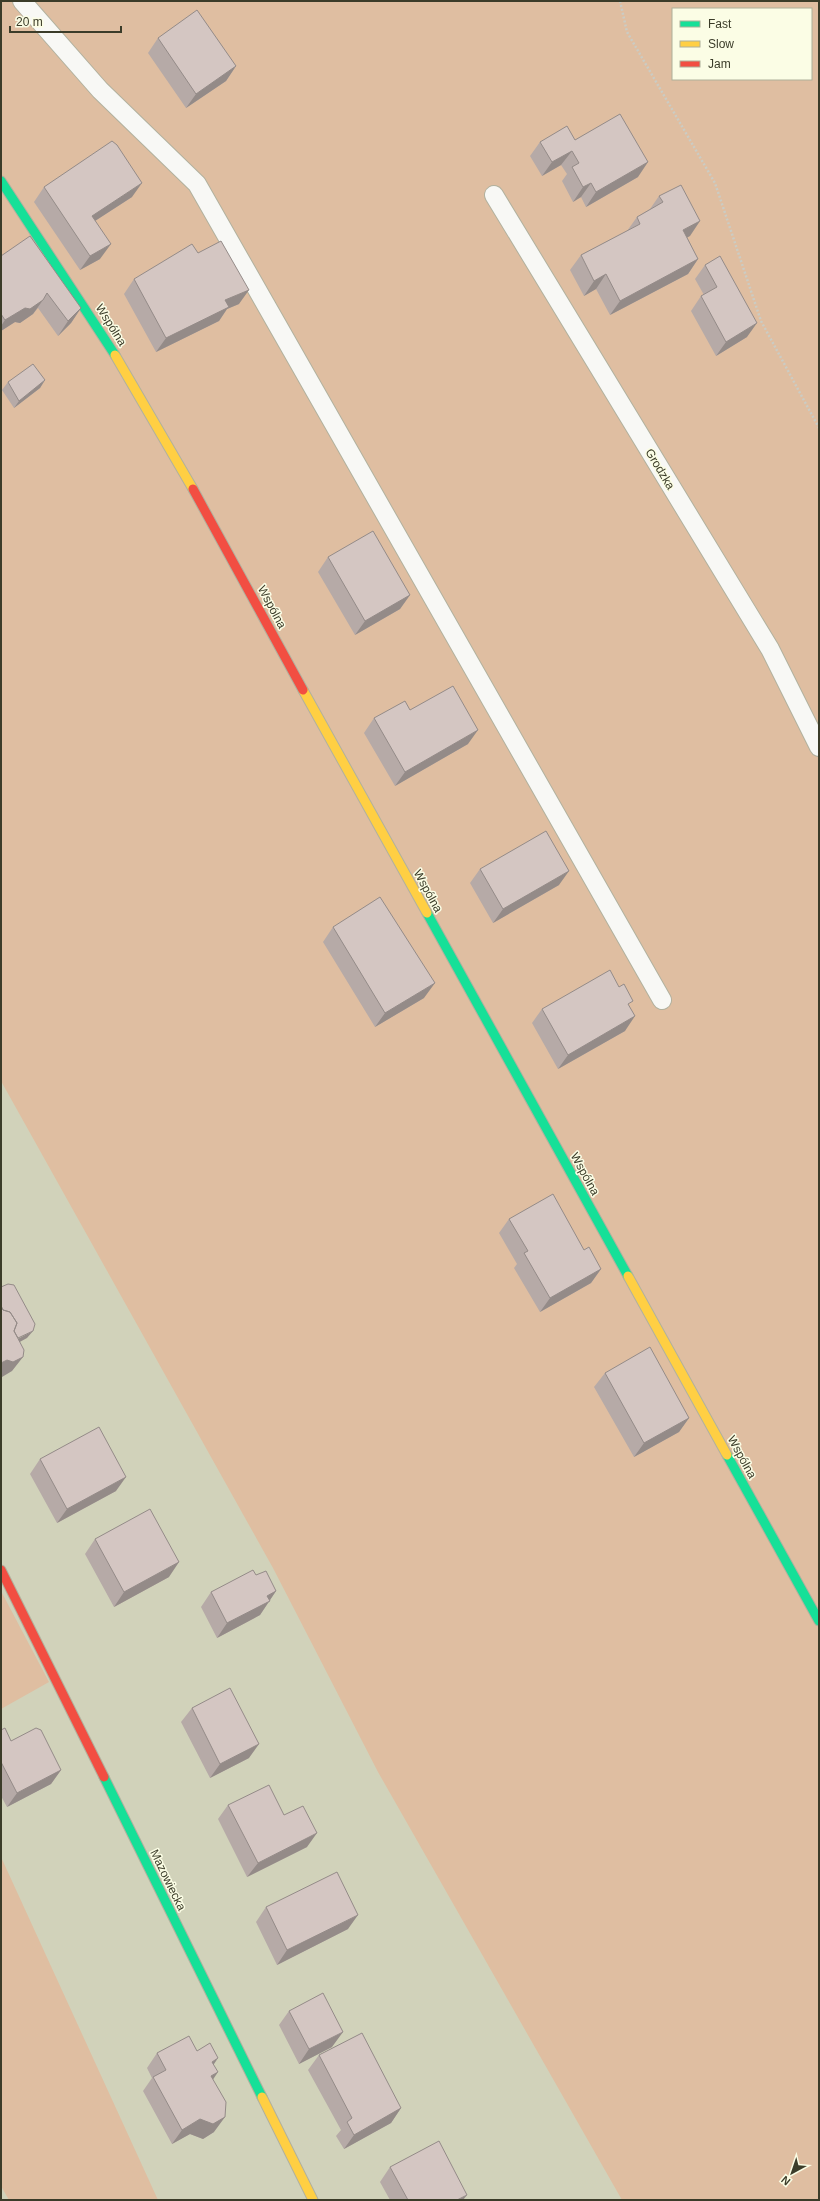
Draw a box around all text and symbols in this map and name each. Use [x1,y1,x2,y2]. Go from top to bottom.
scale bar [10,8,121,34]
legend [672,8,812,80]
text: 20 m [16,15,43,29]
text: Fast [708,17,732,31]
text: Slow [708,37,734,51]
text: Jam [708,57,731,71]
street label: Wspólna [93,301,129,349]
street label: Grodzka [642,446,678,492]
street label: Wspólna [255,583,289,631]
street label: Wspólna [411,867,446,915]
street label: Wspólna [568,1150,603,1198]
street label: Wspólna [725,1433,760,1481]
street label: Mazowiecka [147,1847,189,1913]
north arrow [772,2153,812,2193]
text: N [779,2173,792,2188]

